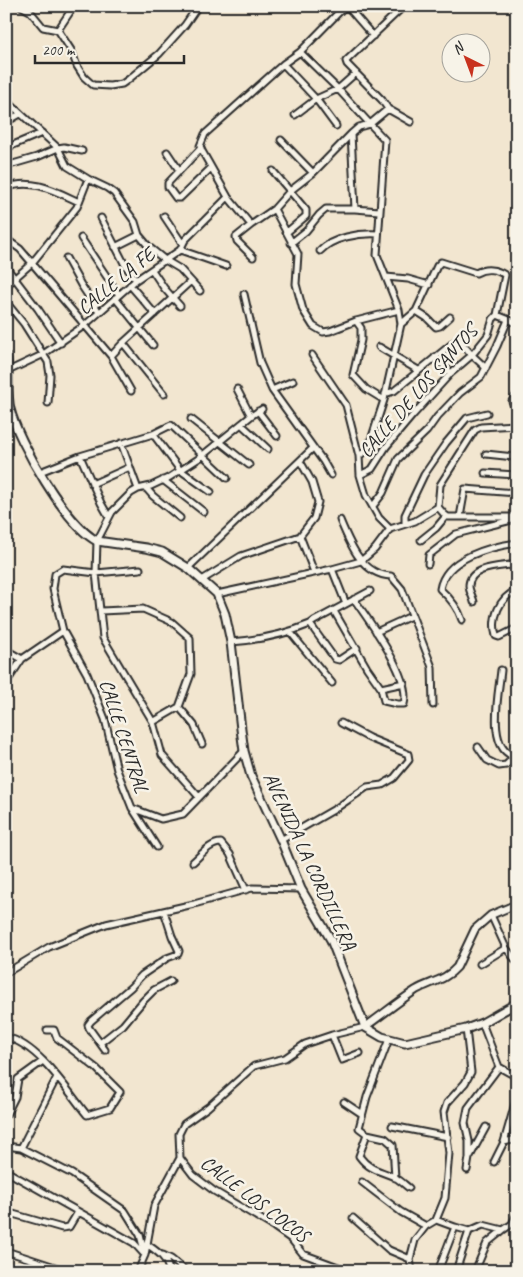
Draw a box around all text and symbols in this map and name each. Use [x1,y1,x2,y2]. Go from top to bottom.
scale bar [35,32,184,64]
north arrow [440,32,490,82]
text: N [449,38,468,58]
text: 200 m [42,41,76,60]
street label: CALLE LA FE [72,241,162,320]
street label: CALLE DE LOS SANTOS [353,316,486,463]
street label: CALLE CENTRAL [94,676,154,796]
street label: AVENIDA LA CORDILLERA [258,768,363,955]
street label: CALLE LOS COCOS [196,1150,316,1249]

